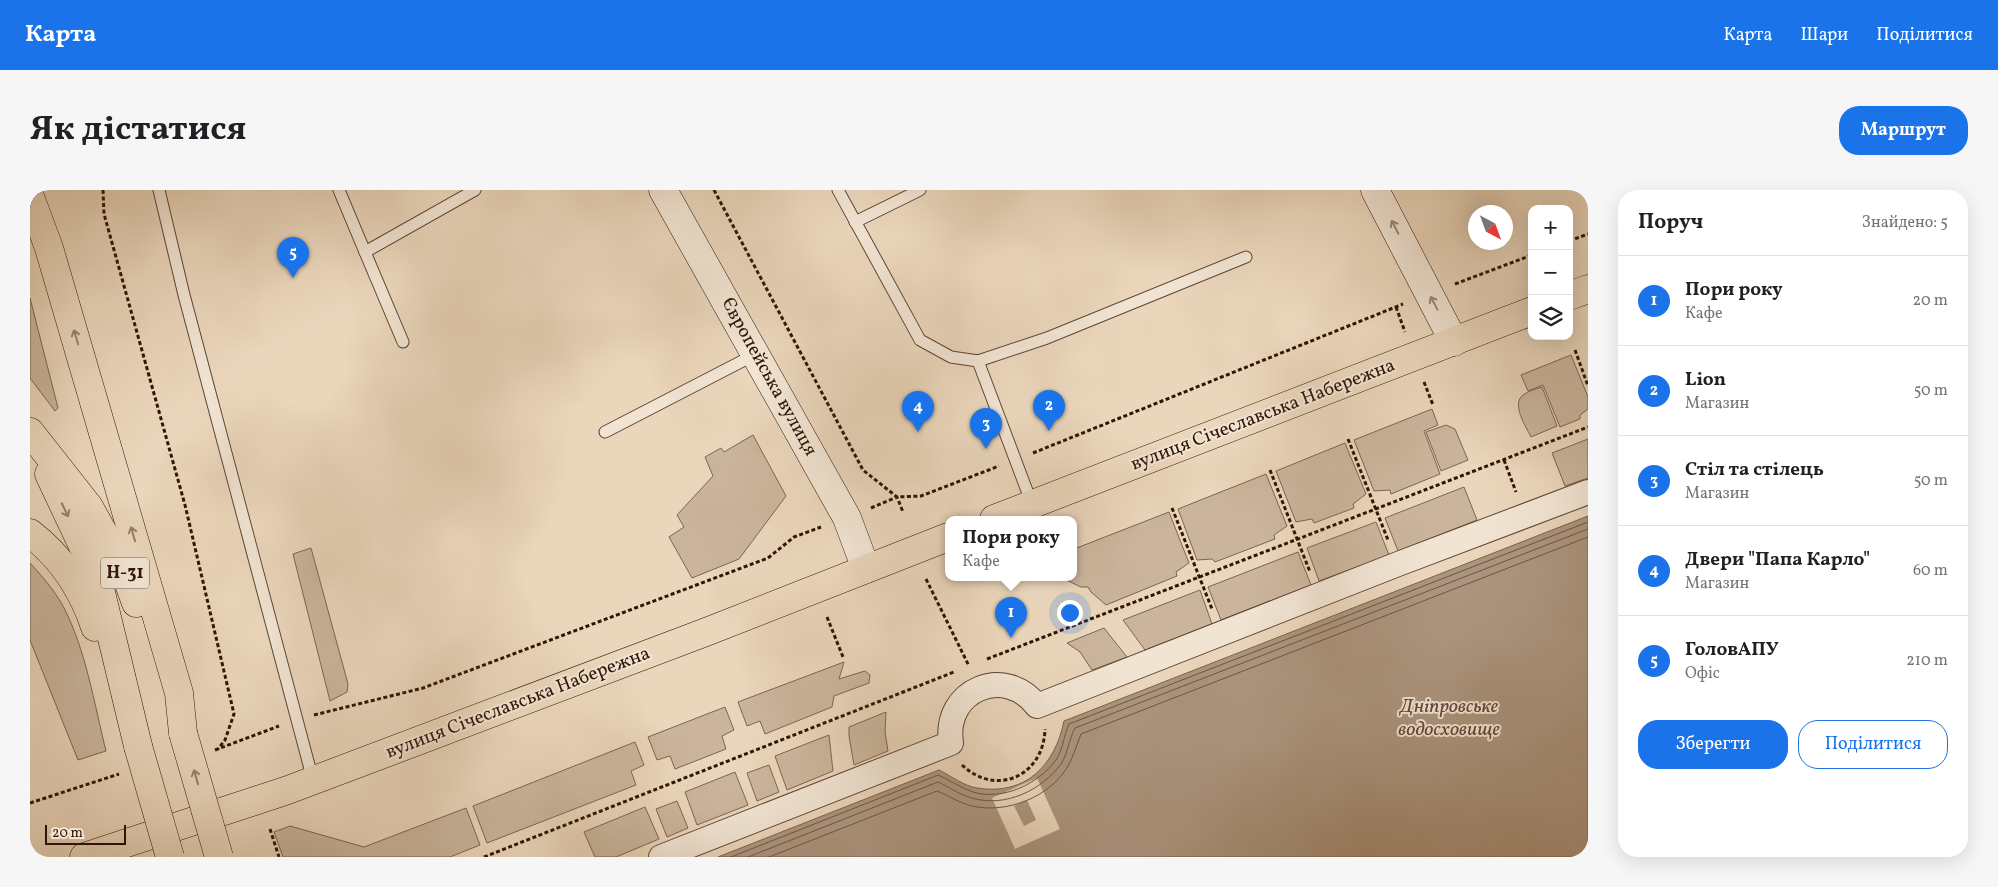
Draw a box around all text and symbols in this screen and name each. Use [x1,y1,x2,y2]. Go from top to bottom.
text: Карта [25,18,96,52]
text: Карта [1724,23,1772,48]
text: Шари [1800,23,1848,48]
text: Поділитися [1876,23,1973,48]
text: Як дістатися [30,106,246,154]
button: Маршрут [1839,106,1968,155]
north arrow [1468,205,1513,250]
map controls [1528,205,1573,340]
button: + [1528,205,1573,250]
text: Поруч [1638,208,1703,237]
text: Знайдено: 5 [1862,212,1948,234]
one-way arrow [1390,220,1400,235]
pin: 5 [277,237,309,278]
button: − [1528,250,1573,295]
text: Пори року [1685,277,1783,303]
text: 1 [1651,290,1657,312]
text: 20 m [1913,290,1948,312]
street label: Європейська вулиця [715,293,823,461]
button: layers [1528,295,1573,340]
one-way arrow [1429,296,1438,311]
text: Кафе [1685,303,1723,325]
one-way arrow [71,329,81,345]
street label: вулиця Січеславська Набережна [1127,352,1399,478]
text: Lion [1685,367,1726,393]
text: 2 [1650,380,1658,402]
text: 50 m [1914,380,1948,402]
pin: 2 [1033,390,1065,431]
pin: 4 [902,391,934,432]
text: Магазин [1685,393,1749,415]
pin: 3 [970,408,1002,449]
text: Стіл та стілець [1685,457,1824,483]
text: 3 [1650,470,1658,492]
text: 50 m [1914,470,1948,492]
text: Магазин [1685,483,1749,505]
one-way arrow [61,502,71,517]
popup [945,516,1077,581]
text: Пори року [962,525,1060,551]
one-way arrow [127,526,137,542]
text: Двери "Папа Карло" [1685,547,1870,573]
text: Кафе [962,551,1000,573]
road number: Н-31 [101,558,149,588]
text: 4 [1649,560,1659,582]
text: 60 m [1913,560,1948,582]
text: Магазин [1685,573,1749,595]
pin: 1 [995,597,1027,638]
your location [1057,600,1083,626]
text: ГоловАПУ [1685,637,1779,663]
street label: вулиця Січеславська Набережна [382,640,654,766]
text: 5 [1650,650,1658,672]
text: 210 m [1906,650,1948,672]
text: Офіс [1685,663,1720,685]
water label: Дніпровське водосховище [1398,693,1500,744]
button: Зберегти [1638,720,1788,769]
button: Поділитися [1798,720,1948,769]
one-way arrow [190,769,200,785]
scale bar [45,822,126,845]
text: 20 m [52,824,83,843]

